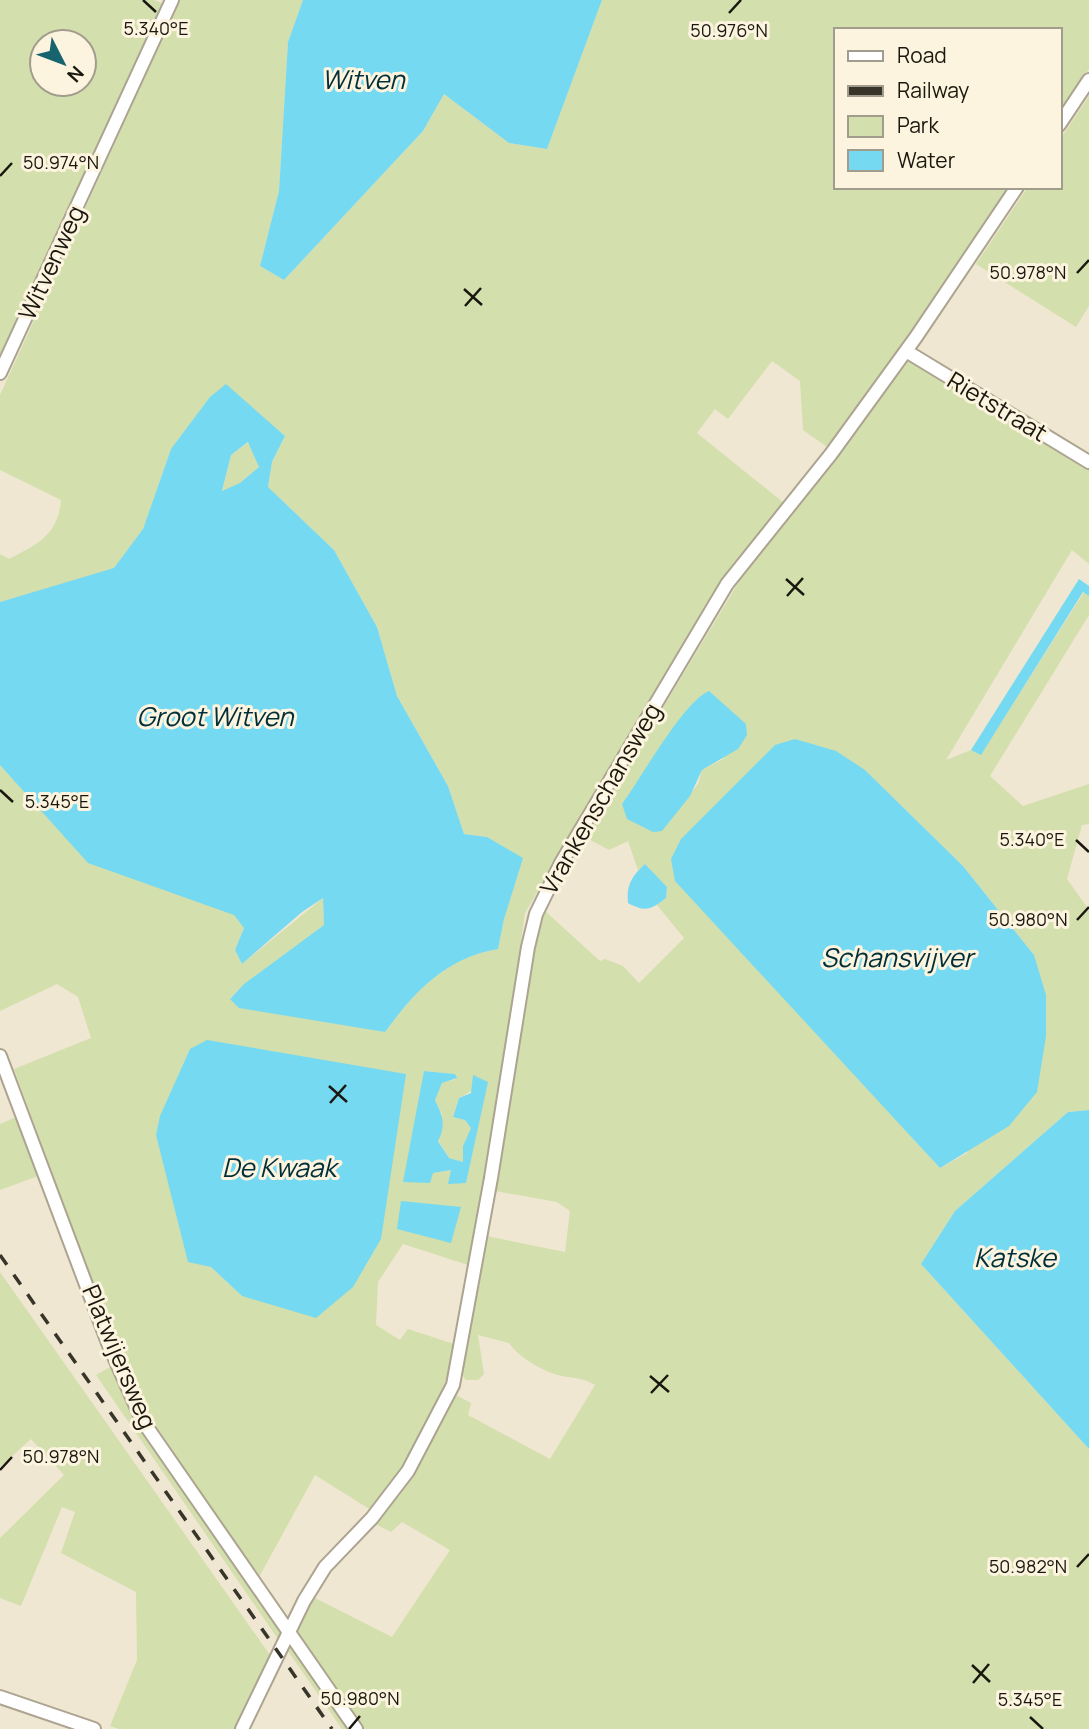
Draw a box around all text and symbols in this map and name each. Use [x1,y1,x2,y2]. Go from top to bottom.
text: 5.340°E [124,16,188,40]
text: 50.976°N [690,18,768,42]
north arrow [28,28,98,98]
legend [834,28,1061,189]
text: Road [897,41,947,69]
text: N [61,61,90,88]
water label: Witven [321,61,406,97]
text: Railway [897,76,969,104]
text: Park [897,111,939,139]
text: Water [897,146,956,174]
text: 50.974°N [23,150,99,174]
street label: Witvenweg [10,200,92,325]
text: 50.978°N [990,260,1066,284]
street label: Rietstraat [942,363,1054,448]
street label: Vrankenschansweg [531,697,668,900]
water label: Groot Witven [136,698,295,734]
text: 5.345°E [25,789,89,813]
text: 5.340°E [1000,827,1064,851]
text: 50.980°N [989,907,1067,931]
water label: Schansvijver [821,939,977,975]
water label: De Kwaak [222,1149,340,1185]
water label: Katske [974,1239,1058,1275]
street label: Platwijersweg [75,1279,166,1434]
text: 50.978°N [23,1444,99,1468]
text: 50.982°N [989,1554,1067,1578]
text: 50.980°N [321,1686,399,1710]
text: 5.345°E [998,1687,1062,1711]

